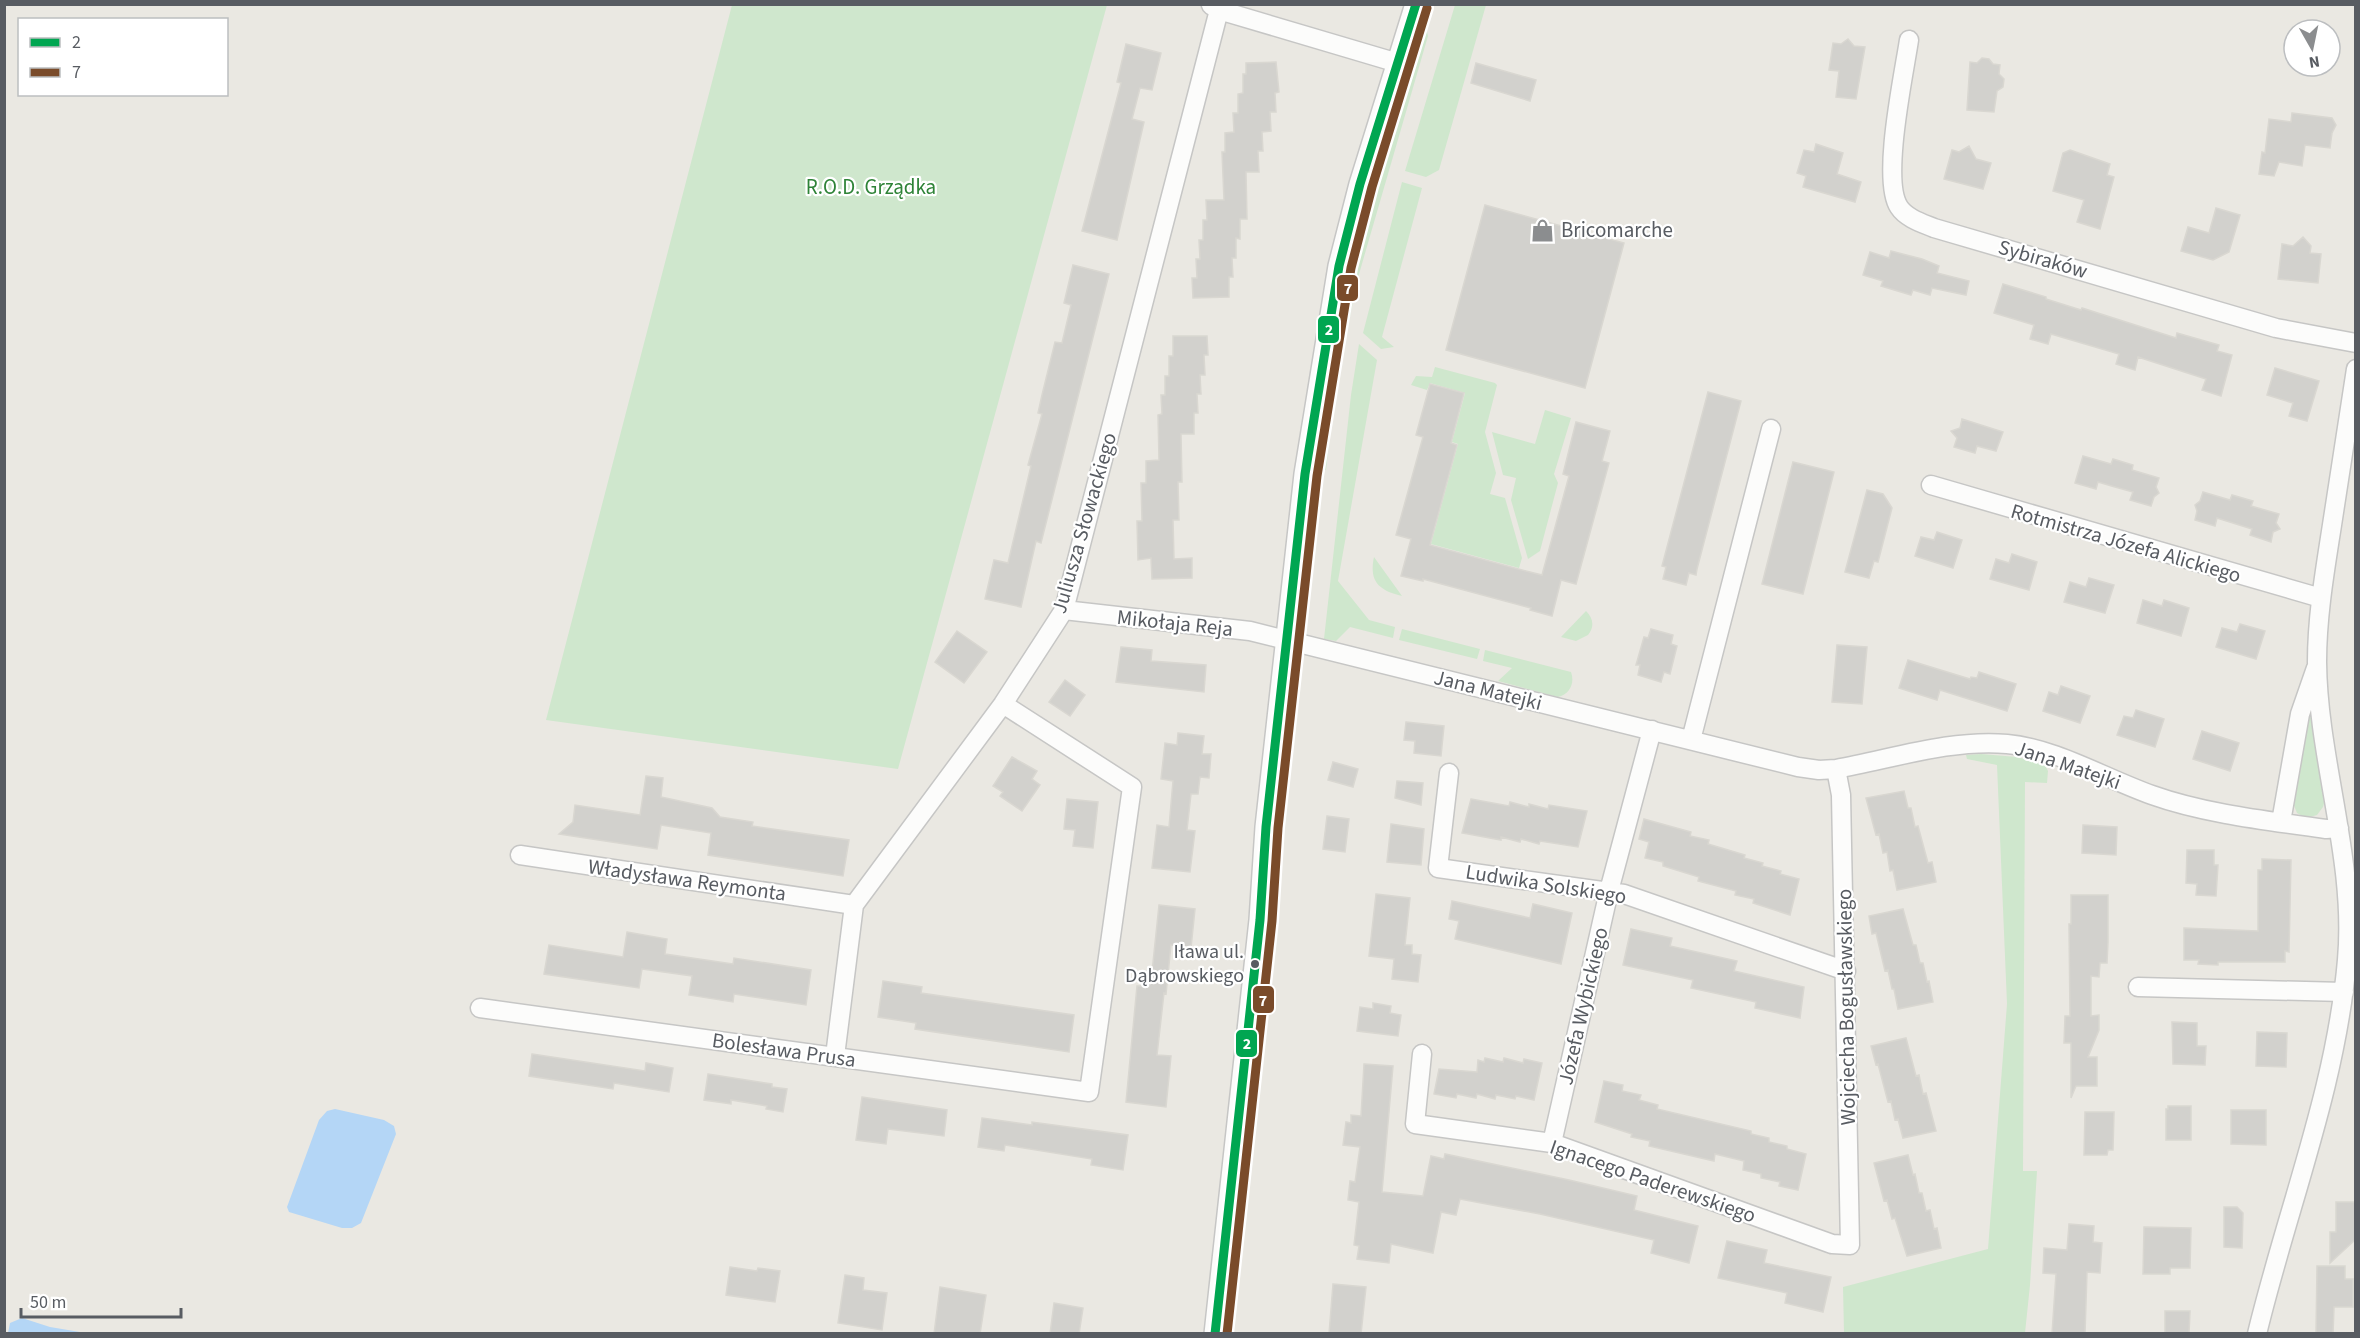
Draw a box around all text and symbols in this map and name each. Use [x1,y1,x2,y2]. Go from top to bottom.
legend [18,18,228,96]
north arrow [2282,18,2342,78]
text: 2 [72,30,81,55]
text: N [2307,50,2321,74]
text: 7 [72,60,81,85]
park label: R.O.D. Grządka [806,172,936,202]
place label: Bricomarche [1561,215,1673,245]
shop icon: Bricomarche [1530,217,1556,243]
street label: Sybiraków [1995,232,2091,286]
line badge: 7 [1336,274,1359,302]
text: 7 [1344,278,1352,300]
line badge: 2 [1317,315,1340,344]
text: 2 [1325,319,1333,341]
street label: Juliusza Słowackiego [1044,429,1124,617]
street label: Rotmistrza Józefa Alickiego [2007,496,2245,590]
street label: Mikołaja Reja [1115,602,1235,644]
street label: Jana Matejki [1431,662,1545,718]
street label: Jana Matejki [2011,733,2125,797]
street label: Władysława Reymonta [586,851,788,909]
street label: Ludwika Solskiego [1463,856,1629,912]
street label: Wojciecha Bogusławskiego [1829,888,1863,1126]
street label: Józefa Wybickiego [1550,924,1616,1088]
place label: Iława ul. Dąbrowskiego [1125,938,1244,990]
marker: Iława ul. Dąbrowskiego [1249,958,1261,970]
line badge: 7 [1252,985,1275,1014]
text: 7 [1259,990,1267,1012]
street label: Bolesława Prusa [710,1025,858,1075]
line badge: 2 [1235,1029,1258,1058]
text: 2 [1243,1033,1251,1055]
street label: Ignacego Paderewskiego [1546,1132,1760,1230]
scale bar [21,1281,182,1319]
text: 50 m [30,1290,66,1315]

